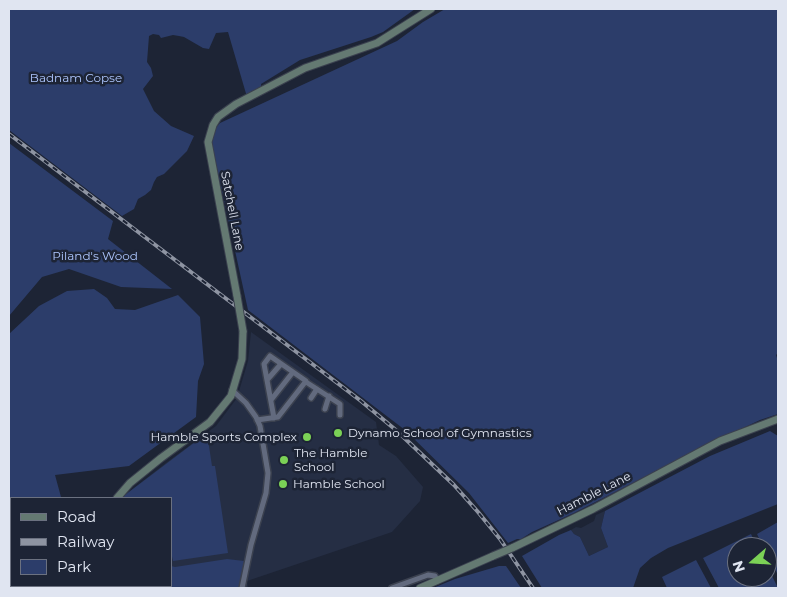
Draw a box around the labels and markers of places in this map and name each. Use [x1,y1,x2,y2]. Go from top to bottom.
place label: Dynamo School of Gymnastics [348,426,532,440]
marker: Dynamo School of Gymnastics [332,427,344,439]
place label: Hamble Sports Complex [150,430,297,444]
marker: Hamble Sports Complex [301,431,313,443]
place label: The Hamble School [294,446,368,474]
marker: The Hamble School [278,454,290,466]
place label: Hamble School [293,477,385,491]
marker: Hamble School [277,478,289,490]

